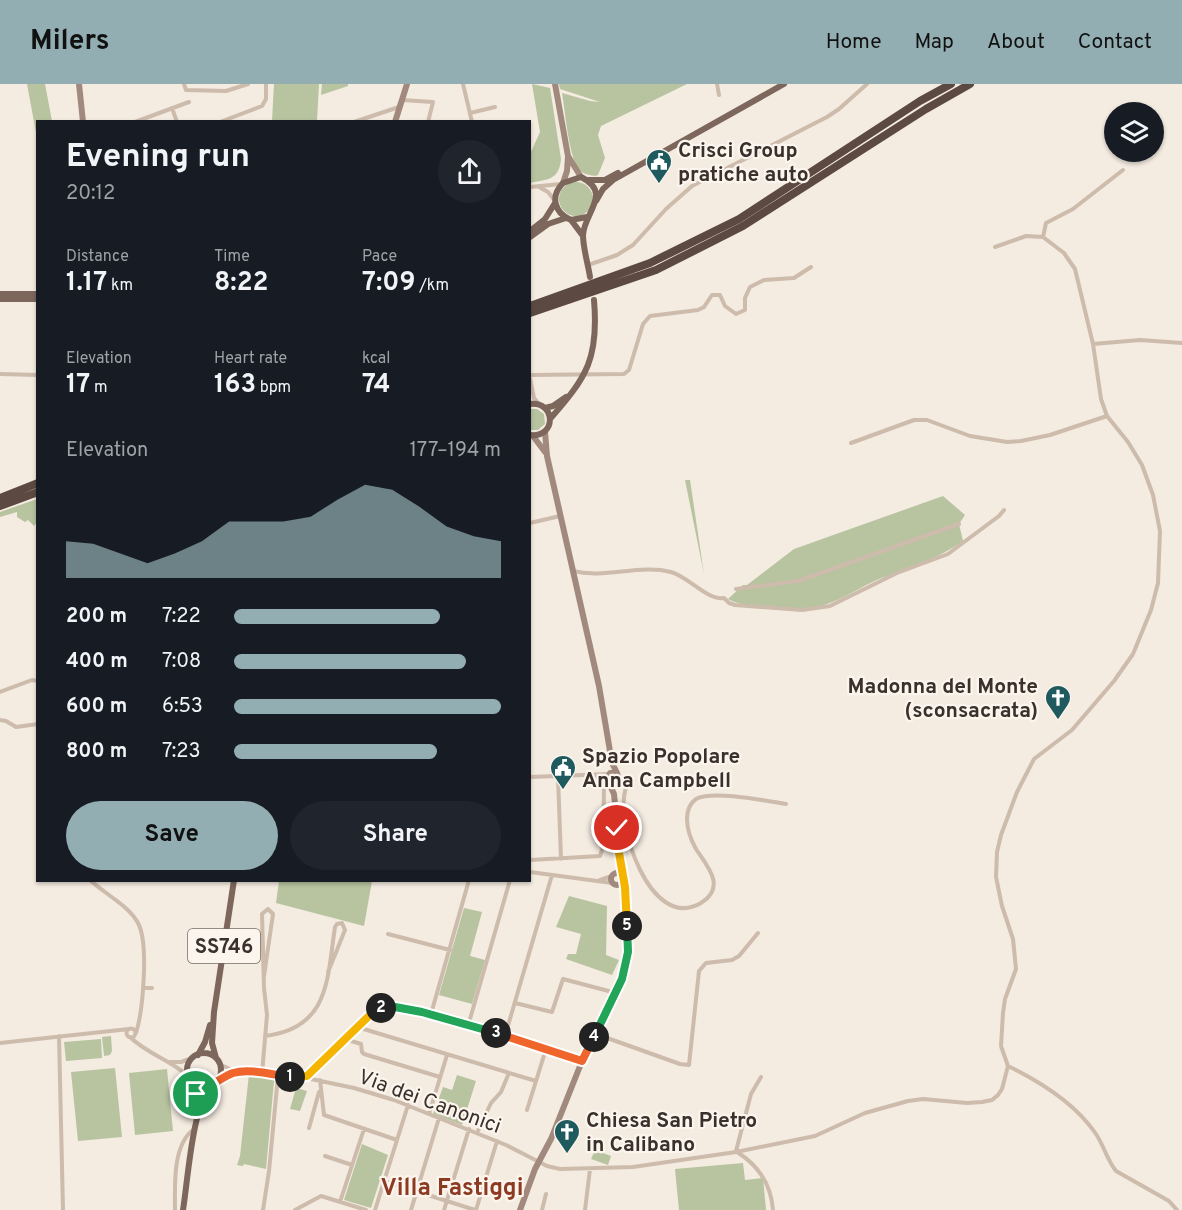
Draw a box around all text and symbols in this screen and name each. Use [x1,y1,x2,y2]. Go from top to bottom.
text: Milers [30,24,110,60]
text: Home [826,29,882,56]
text: Map [915,29,954,56]
text: About [987,29,1045,56]
text: Contact [1078,29,1152,56]
map controls [1104,102,1164,162]
button: layers [1104,102,1164,162]
text: Evening run [66,137,250,179]
place label: Crisci Group pratiche auto [678,138,809,189]
button: share [438,140,501,203]
public building icon: Crisci Group pratiche auto [644,147,674,185]
text: 20:12 [66,181,115,207]
text: Distance [66,247,129,267]
text: Time [214,247,250,267]
text: Pace [362,247,397,267]
text: 1.17 [66,267,107,300]
text: 8:22 [214,267,268,300]
text: 7:09 [362,267,415,300]
text: km [107,276,133,296]
text: /km [415,276,449,296]
text: Elevation [66,349,132,369]
text: Heart rate [214,349,287,369]
text: kcal [362,349,390,369]
text: 17 [66,369,90,402]
text: 163 [214,369,256,402]
text: 74 [362,369,391,402]
text: m [90,378,108,398]
text: bpm [256,378,291,398]
text: Elevation [66,438,148,464]
text: 177–194 m [409,438,501,464]
text: 200 m [66,604,127,630]
text: 7:22 [162,604,201,630]
text: 400 m [66,649,128,675]
text: 7:08 [162,649,201,675]
place label: Madonna del Monte (sconsacrata) [848,674,1038,725]
church icon: Madonna del Monte (sconsacrata) [1043,683,1073,721]
text: 600 m [66,694,127,720]
text: 6:53 [162,694,203,720]
text: 800 m [66,739,127,765]
text: 7:23 [162,739,200,765]
place label: Spazio Popolare Anna Campbell [582,744,740,795]
public building icon: Spazio Popolare Anna Campbell [548,753,578,791]
button: Save [66,801,278,870]
button: Share [290,801,501,870]
pin [591,802,642,853]
icon: check [600,811,633,844]
pin: 5 [612,911,642,941]
text: 5 [622,916,632,936]
road number: SS746 [188,929,260,963]
pin: 2 [366,993,396,1023]
text: 2 [376,998,386,1018]
pin: 3 [481,1018,511,1048]
pin: 4 [579,1022,609,1052]
text: 3 [491,1023,501,1043]
text: 4 [589,1027,599,1047]
pin: 1 [275,1062,305,1092]
street label: Via dei Canonici [354,1064,505,1141]
text: 1 [287,1067,293,1087]
pin [170,1068,221,1119]
icon: arrive [179,1077,212,1110]
place label: Chiesa San Pietro in Calibano [586,1108,757,1159]
church icon: Chiesa San Pietro in Calibano [552,1117,582,1155]
district label: Villa Fastiggi [380,1174,524,1204]

